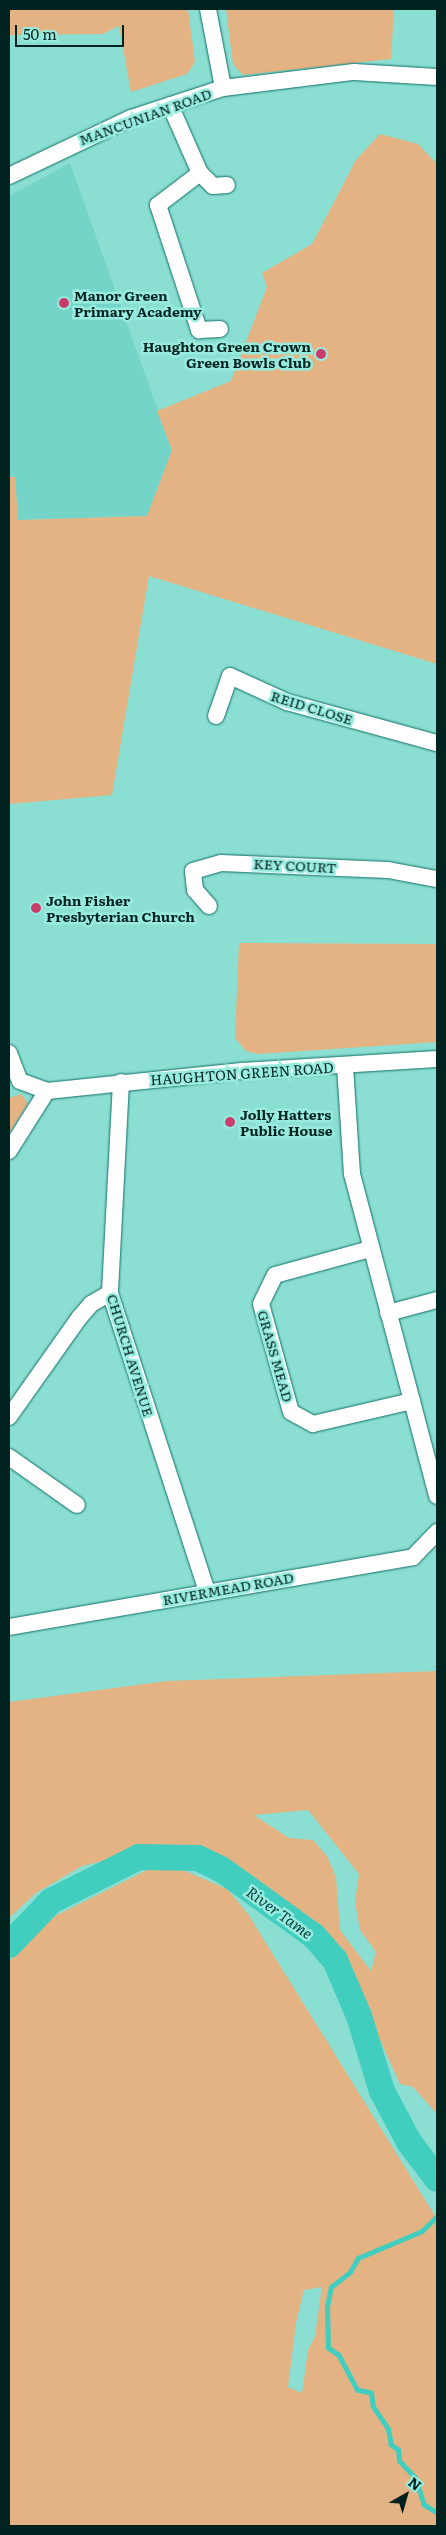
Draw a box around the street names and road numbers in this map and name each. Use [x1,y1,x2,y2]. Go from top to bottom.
street label: MANCUNIAN ROAD [76,84,214,148]
street label: REID CLOSE [269,687,355,727]
street label: KEY COURT [253,854,337,876]
street label: HAUGHTON GREEN ROAD [150,1058,334,1088]
street label: CHURCH AVENUE [104,1292,158,1418]
street label: GRASS MEAD [255,1308,297,1404]
street label: RIVERMEAD ROAD [161,1568,295,1608]

